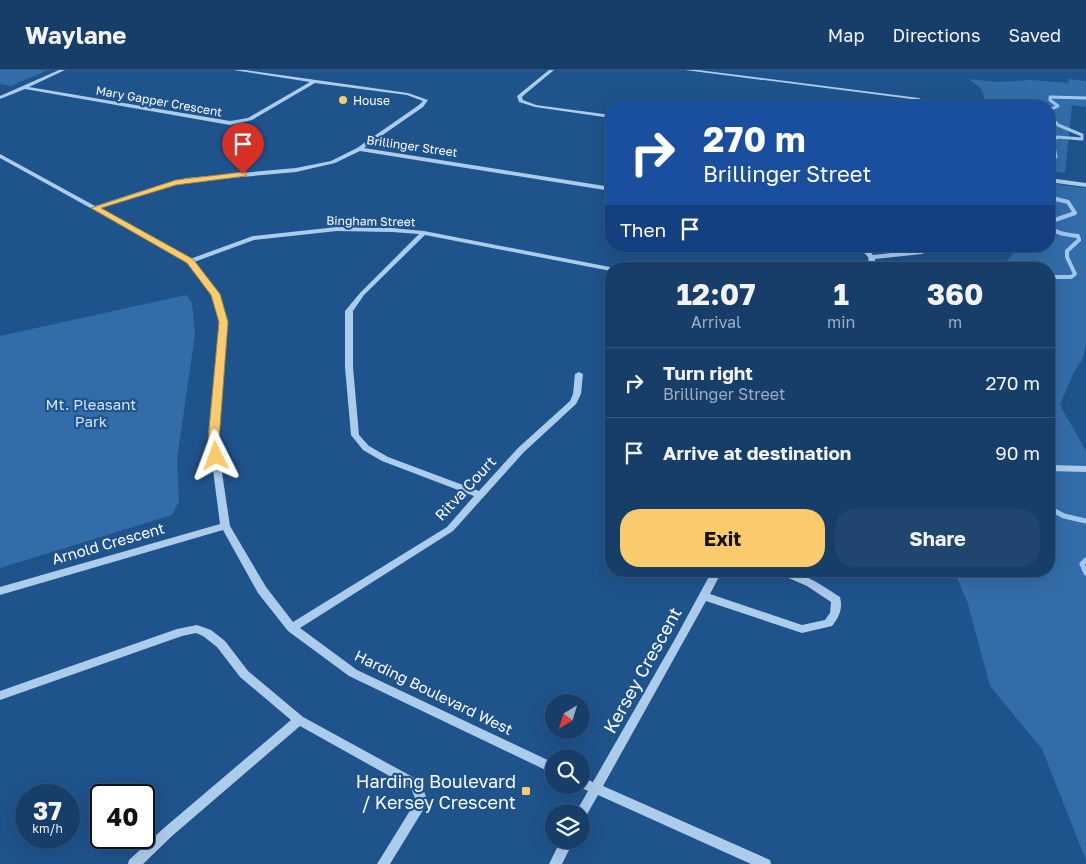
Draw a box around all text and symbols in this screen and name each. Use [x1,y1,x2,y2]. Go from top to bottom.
text: Waylane [25,20,126,49]
text: Map [828,24,864,46]
text: Directions [892,24,980,46]
text: Saved [1008,24,1061,46]
street label: Mary Gapper Crescent [95,82,224,120]
place label: House [353,93,390,108]
marker: House [337,94,349,106]
text: 270 m [703,118,806,160]
icon: right [620,120,685,185]
pin [222,123,264,174]
icon: arrive [229,130,257,158]
street label: Brillinger Street [366,132,459,160]
text: Brillinger Street [703,160,871,187]
street label: Bingham Street [326,213,416,229]
icon: arrive [676,215,704,243]
text: Then [620,218,666,241]
text: 12:07 [676,276,756,312]
text: 1 [833,276,849,312]
text: 360 [927,276,984,312]
text: Arrival [691,312,741,332]
text: min [827,312,855,332]
text: m [948,312,962,332]
text: Turn right [663,361,753,384]
icon: right [620,369,648,397]
text: 270 m [986,371,1040,394]
text: Brillinger Street [663,384,785,404]
park label: Mt. Pleasant Park [46,395,136,430]
position arrow [189,429,241,481]
icon: arrive [620,439,648,467]
text: Arrive at destination [663,441,851,464]
text: 90 m [995,441,1040,464]
street label: Ritva Court [431,452,499,524]
button: Exit [620,509,825,567]
button: Share [835,509,1040,567]
street label: Arnold Crescent [50,518,166,568]
street label: Kersey Crescent [598,603,686,737]
street label: Harding Boulevard West [352,646,516,738]
north arrow [545,694,590,739]
map controls [545,694,590,849]
button: search [545,749,590,794]
place label: Harding Boulevard / Kersey Crescent [356,770,516,813]
speed limit sign: 40 [90,784,155,849]
marker: Harding Boulevard / Kersey Crescent [520,785,532,797]
text: 37 [33,795,62,826]
button: layers [545,804,590,849]
text: km/h [32,821,63,836]

